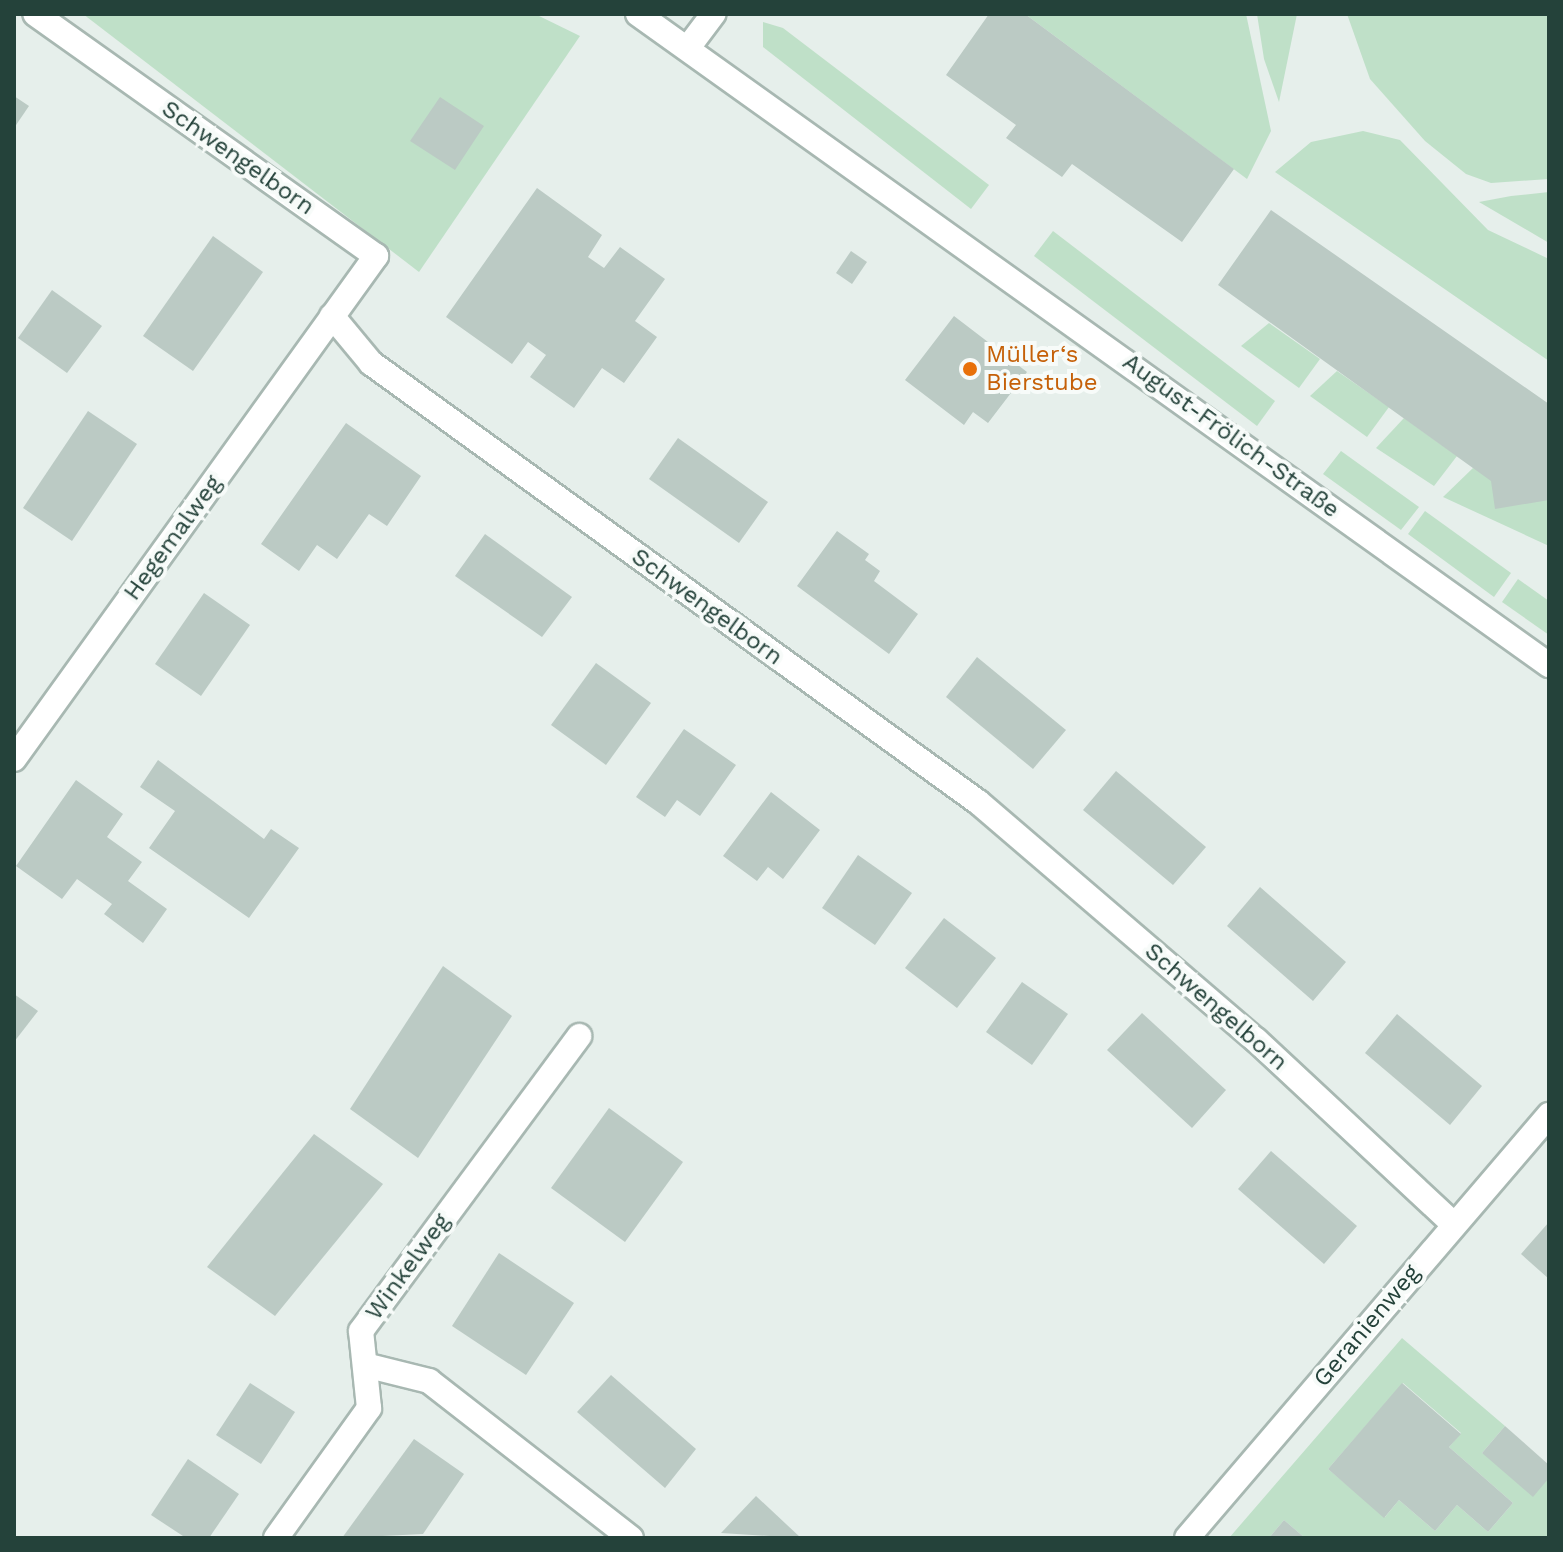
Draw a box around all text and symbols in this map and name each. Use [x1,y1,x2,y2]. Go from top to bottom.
street label: Schwengelborn [156,95,320,221]
place label: Müller‘s Bierstube [986,341,1098,397]
street label: August-Frölich-Straße [1117,348,1345,524]
marker: Müller‘s Bierstube [961,360,979,378]
street label: Hegemalweg [118,470,228,606]
street label: Schwengelborn [626,542,788,672]
street label: Schwengelborn [1139,937,1293,1077]
street label: Winkelweg [360,1208,456,1326]
street label: Geranienweg [1308,1259,1426,1393]

